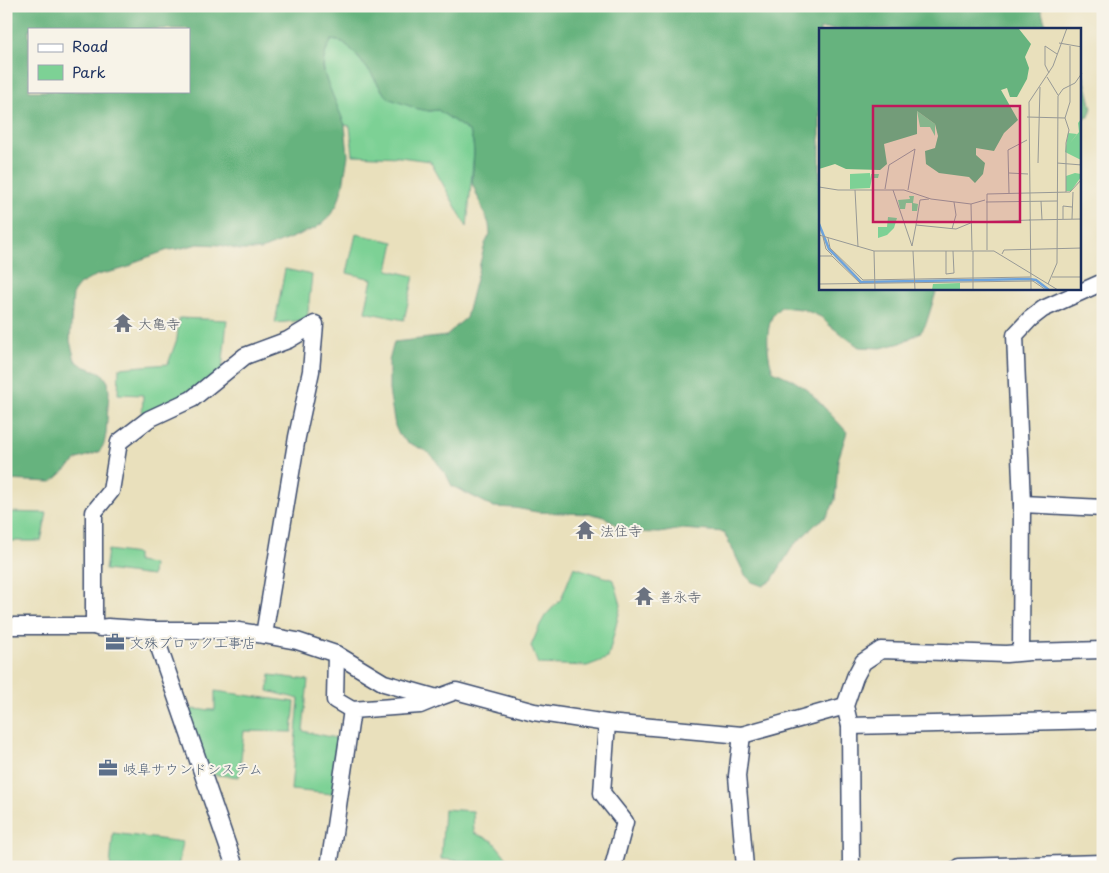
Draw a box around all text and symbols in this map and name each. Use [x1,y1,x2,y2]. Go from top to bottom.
legend [28,28,190,92]
inset map [819,28,1082,290]
text: Road [72,34,108,57]
text: Park [72,60,106,83]
temple icon: 大亀寺 [112,312,134,334]
place label: 大亀寺 [138,313,180,334]
temple icon: 法住寺 [574,519,596,541]
place label: 法住寺 [600,520,642,541]
temple icon: 善永寺 [633,585,655,607]
place label: 善永寺 [659,586,701,607]
office icon: 文殊ブロック工事店 [104,631,126,653]
place label: 文殊ブロック工事店 [130,632,256,653]
office icon: 岐阜サウンドシステム [97,757,119,779]
place label: 岐阜サウンドシステム [123,758,263,779]

